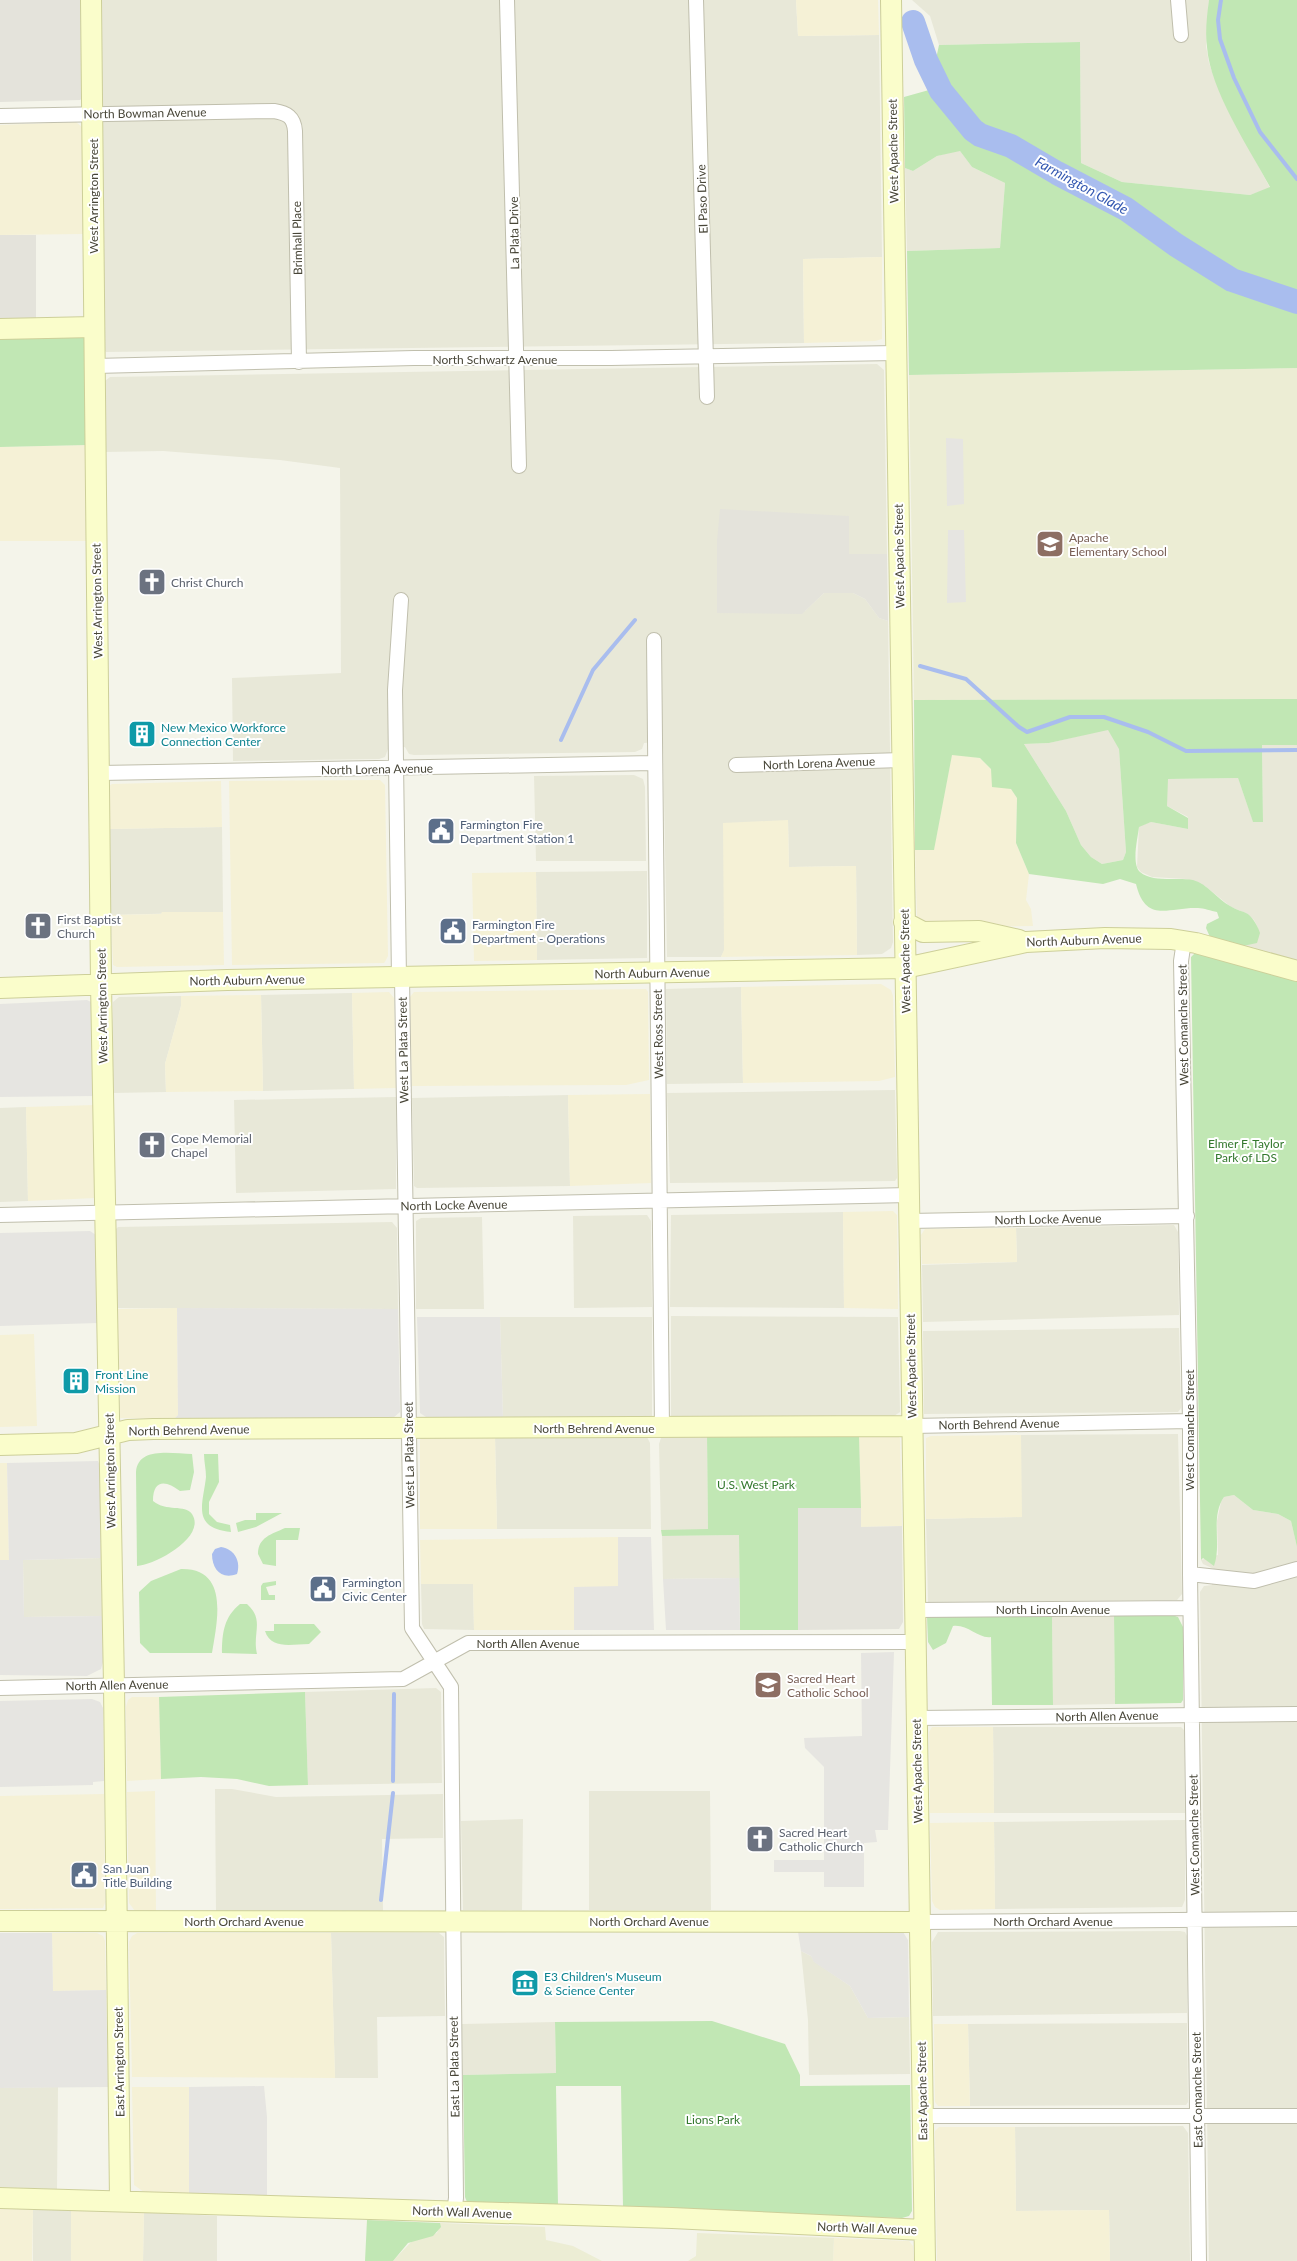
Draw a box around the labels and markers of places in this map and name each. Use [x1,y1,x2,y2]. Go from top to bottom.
school or university icon: Apache Elementary School [1035,529,1065,559]
place label: Apache Elementary School [1069,530,1167,559]
church icon: Christ Church [137,567,167,597]
place label: Christ Church [171,575,243,590]
building icon: New Mexico Workforce Connection Center [127,719,157,749]
place label: New Mexico Workforce Connection Center [161,720,286,749]
public building icon: Farmington Fire Department Station 1 [426,816,456,846]
place label: Farmington Fire Department Station 1 [460,817,574,846]
church icon: First Baptist Church [23,911,53,941]
place label: First Baptist Church [57,912,121,941]
public building icon: Farmington Fire Department - Operations [438,916,468,946]
place label: Farmington Fire Department - Operations [472,917,605,946]
church icon: Cope Memorial Chapel [137,1130,167,1160]
place label: Cope Memorial Chapel [171,1131,252,1160]
building icon: Front Line Mission [61,1366,91,1396]
place label: Front Line Mission [95,1367,148,1396]
public building icon: Farmington Civic Center [308,1574,338,1604]
place label: Farmington Civic Center [342,1575,407,1604]
school or university icon: Sacred Heart Catholic School [753,1670,783,1700]
place label: Sacred Heart Catholic School [787,1671,869,1700]
church icon: Sacred Heart Catholic Church [745,1824,775,1854]
place label: Sacred Heart Catholic Church [779,1825,863,1854]
public building icon: San Juan Title Building [69,1860,99,1890]
place label: San Juan Title Building [103,1861,172,1890]
museum icon: E3 Children's Museum & Science Center [510,1968,540,1998]
place label: E3 Children's Museum & Science Center [544,1969,662,1998]

